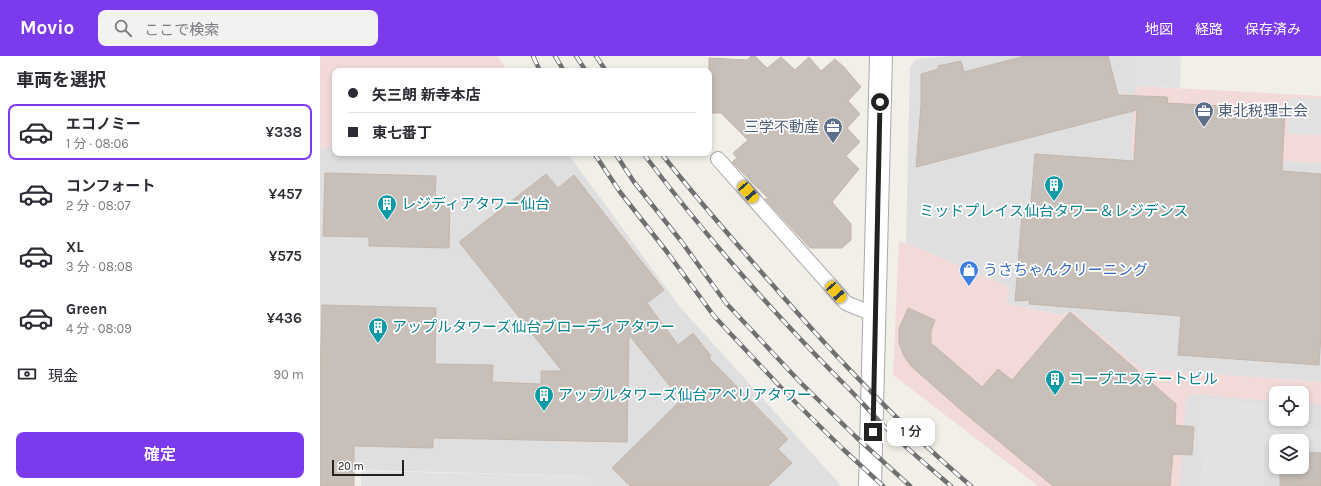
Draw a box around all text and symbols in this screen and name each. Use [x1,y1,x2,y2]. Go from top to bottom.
search box [98,10,378,46]
text: Movio [20,17,74,39]
icon: search [112,17,134,39]
text: ここで検索 [144,21,219,39]
text: 地図 [1145,21,1173,38]
text: 経路 [1195,21,1223,38]
text: 保存済み [1245,21,1301,38]
text: 車両を選択 [16,69,106,91]
text: 矢三朗 新寺本店 [372,86,481,104]
route start [871,93,889,111]
office icon: 東北税理士会 [1193,100,1215,128]
place label: 東北税理士会 [1218,102,1308,120]
icon: car [18,114,54,150]
text: エコノミー [66,115,141,133]
office icon: 三学不動産 [822,116,844,144]
place label: 三学不動産 [744,118,819,136]
text: ¥338 [265,123,302,141]
text: 東七番丁 [372,124,432,142]
text: 1 分 · 08:06 [66,136,129,151]
building icon: ミッドプレイス仙台タワー＆レジデンス [1043,174,1065,202]
icon: car [18,176,54,212]
text: コンフォート [66,177,156,195]
car [736,179,760,205]
text: ¥457 [269,185,302,203]
building icon: レジディアタワー仙台 [376,193,398,221]
place label: レジディアタワー仙台 [401,195,550,213]
text: 2 分 · 08:07 [66,198,131,213]
place label: ミッドプレイス仙台タワー＆レジデンス [919,202,1189,220]
icon: car [18,238,54,274]
text: XL [66,238,84,256]
text: ¥575 [269,247,302,265]
text: 3 分 · 08:08 [66,259,133,274]
shop icon: うさちゃんクリーニング [958,259,980,287]
place label: うさちゃんクリーニング [983,261,1148,279]
car [824,279,848,305]
icon: car [18,300,54,336]
text: Green [66,300,107,318]
text: ¥436 [266,309,302,327]
building icon: アップルタワーズ仙台ブローディアタワー [367,316,389,344]
place label: アップルタワーズ仙台ブローディアタワー [392,318,675,336]
text: 4 分 · 08:09 [66,321,132,336]
icon: cash [16,363,38,385]
text: 現金 [48,367,78,385]
text: 90 m [273,367,304,382]
building icon: コープエステートビル [1044,368,1066,396]
place label: コープエステートビル [1069,370,1218,388]
building icon: アップルタワーズ仙台アベリアタワー [533,384,555,412]
place label: アップルタワーズ仙台アベリアタワー [558,386,812,404]
map controls [1269,386,1309,474]
button: locate [1269,386,1309,426]
callout: 1 分 [887,418,935,446]
route end [864,423,882,441]
text: 1 分 [901,424,921,439]
button: 確定 [16,432,304,478]
button: layers [1269,434,1309,474]
scale bar [332,458,404,477]
text: 20 m [338,460,364,473]

